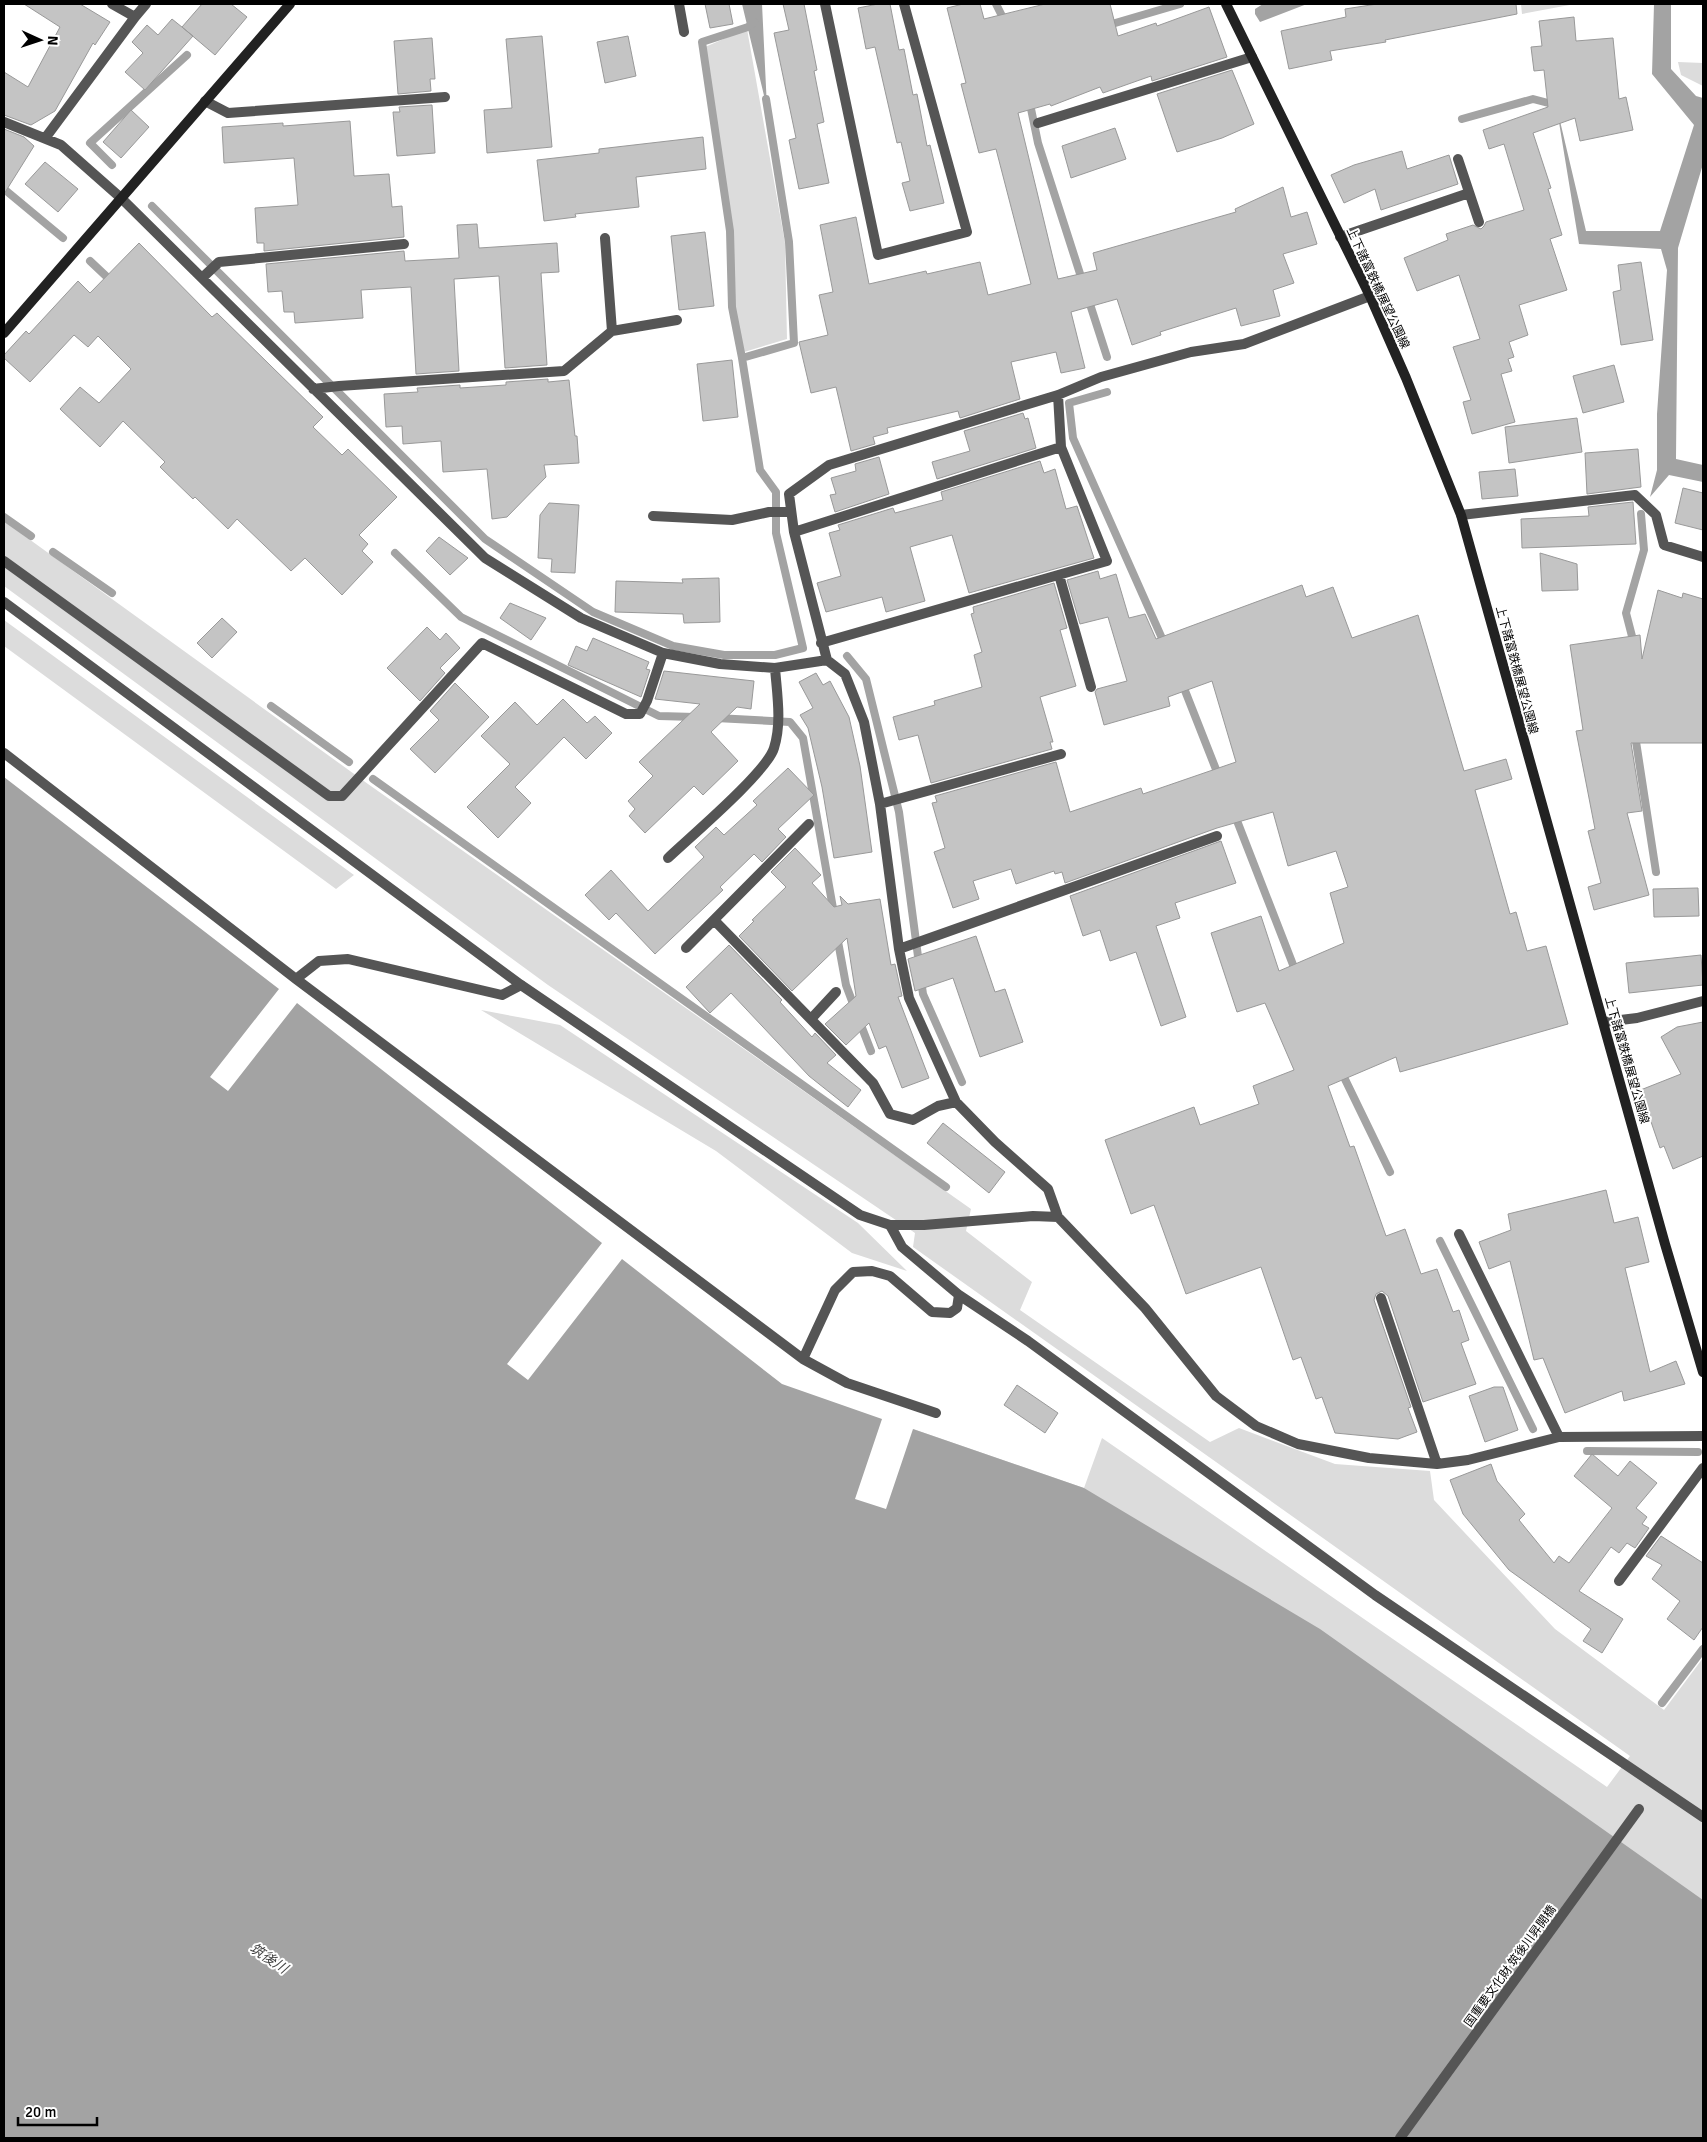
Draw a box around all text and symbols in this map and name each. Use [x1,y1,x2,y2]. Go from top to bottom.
north arrow [15,15,65,65]
text: N [44,35,61,46]
street label: 上下諸富鉄橋展望公園線 [1343,225,1412,351]
street label: 上下諸富鉄橋展望公園線 [1492,604,1541,736]
street label: 上下諸富鉄橋展望公園線 [1601,995,1652,1126]
street label: 国重要文化財 筑後川昇開橋 [1461,1903,1560,2030]
water label: 筑後川 [247,1940,293,1978]
scale bar [18,2094,96,2126]
text: 20 m [25,2103,56,2121]

